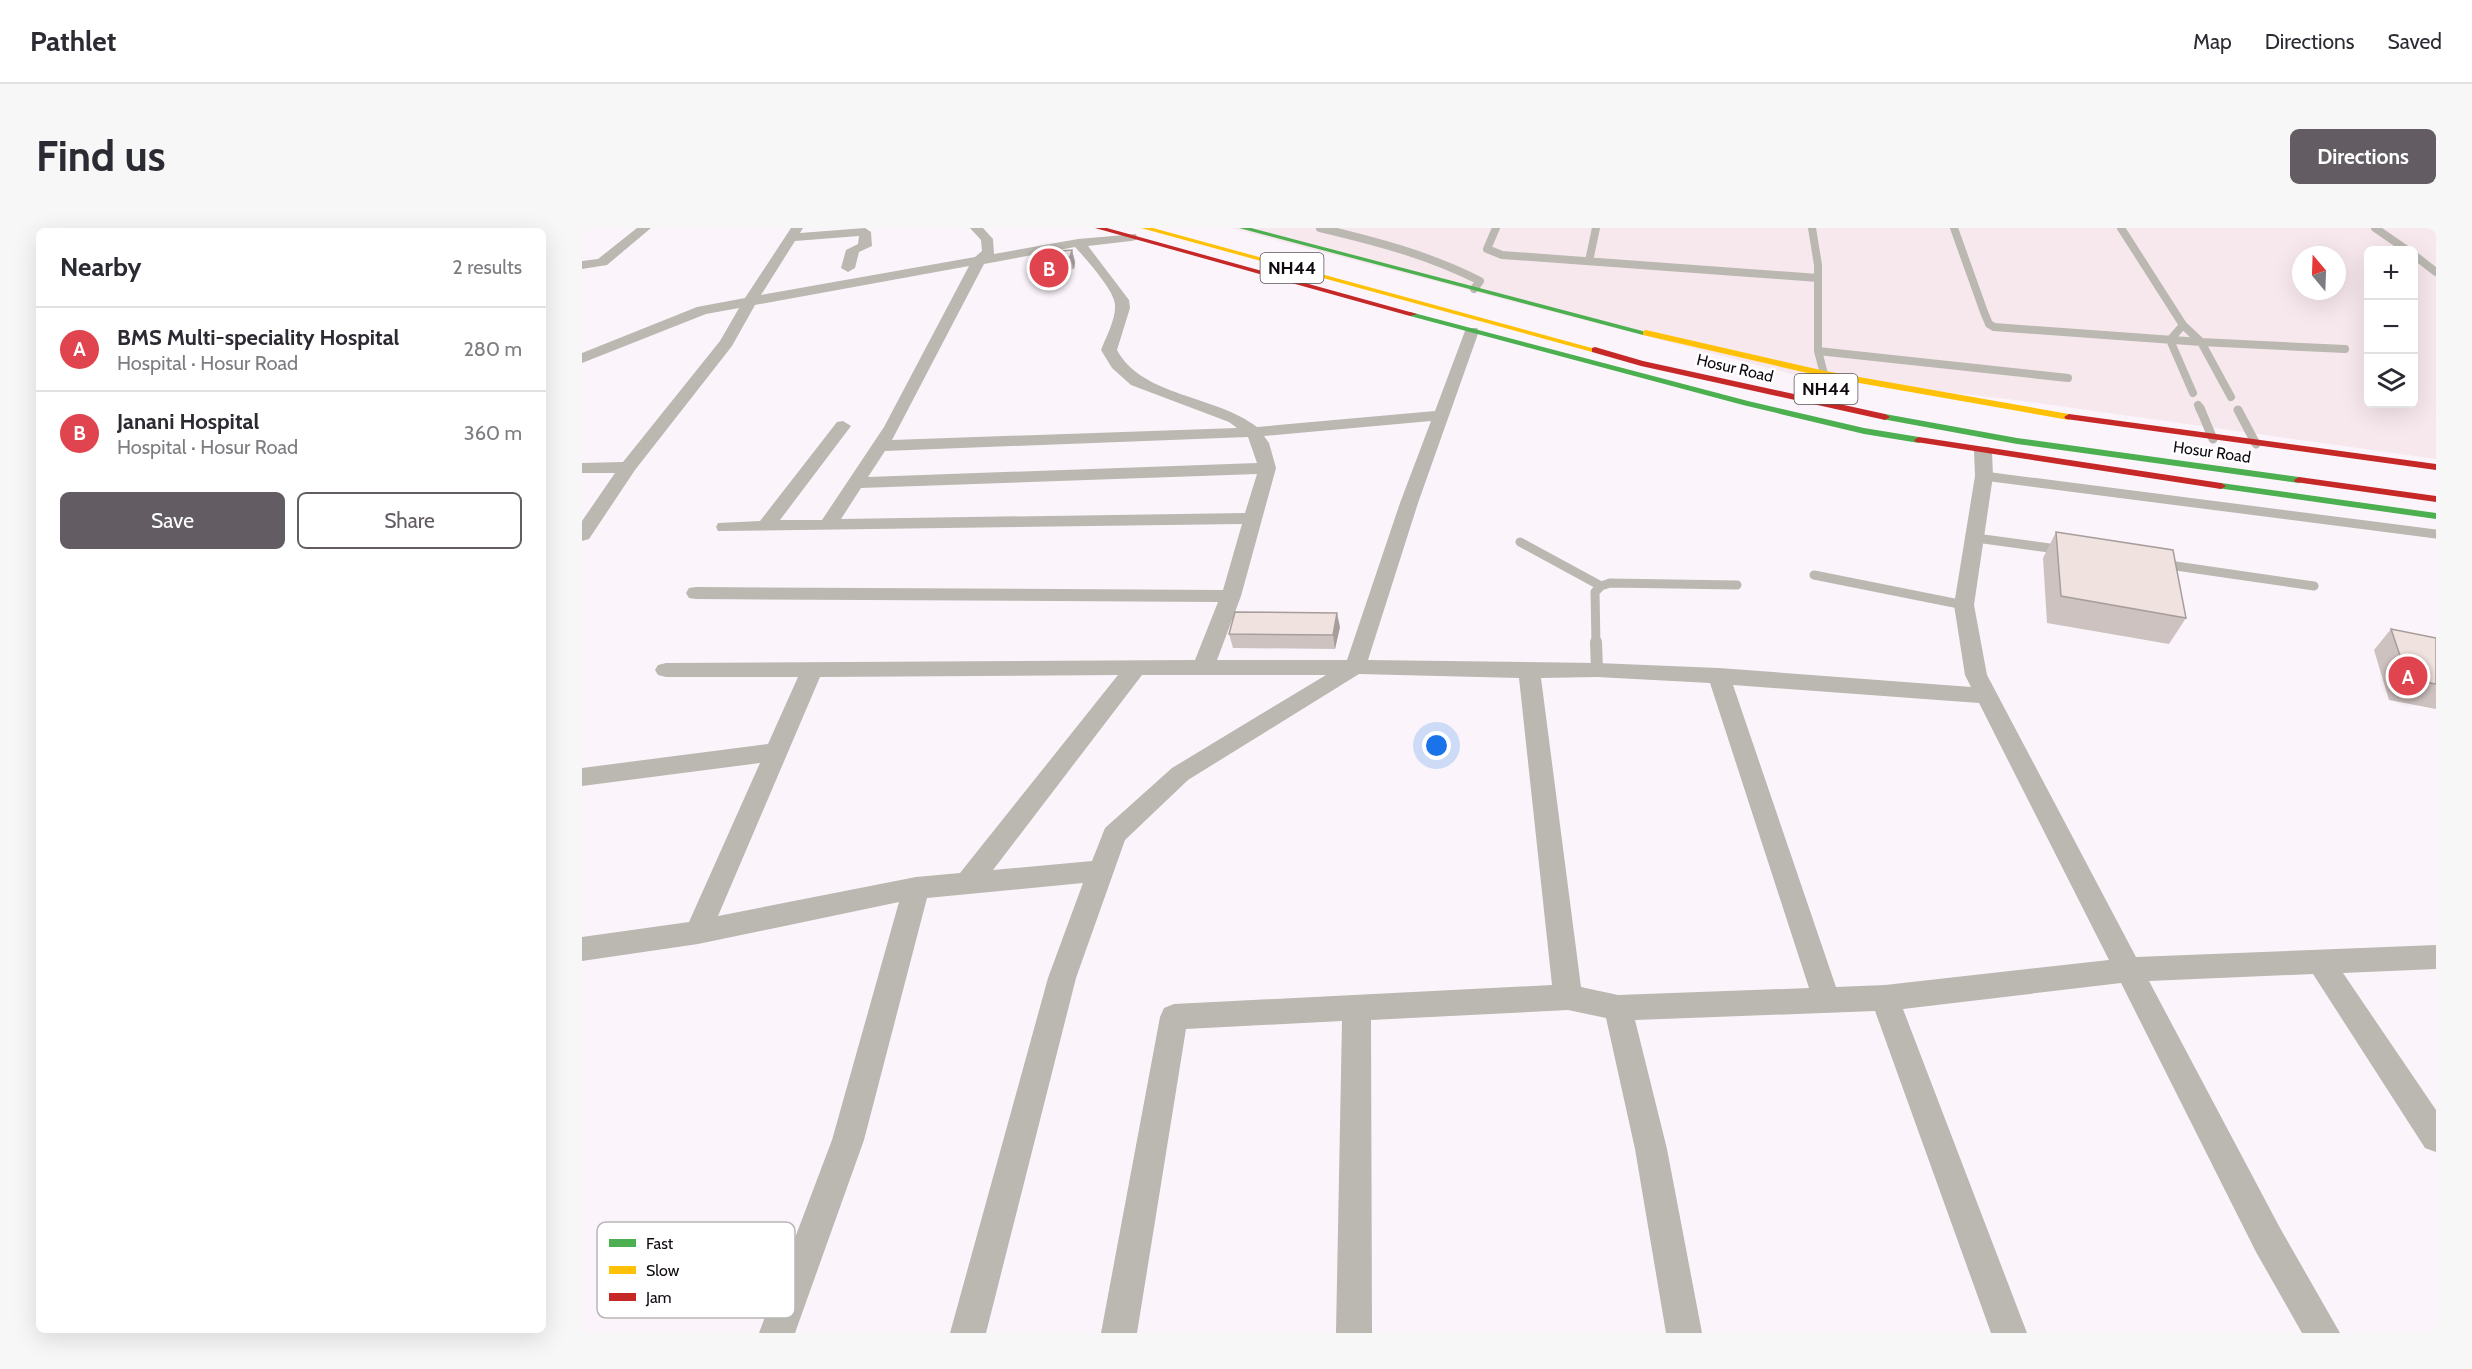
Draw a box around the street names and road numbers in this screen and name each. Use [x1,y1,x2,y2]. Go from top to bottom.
road number: NH44 [1260,253,1324,283]
street label: Hosur Road [1695,350,1775,386]
road number: NH44 [1794,374,1858,404]
street label: Hosur Road [2172,437,2252,467]

